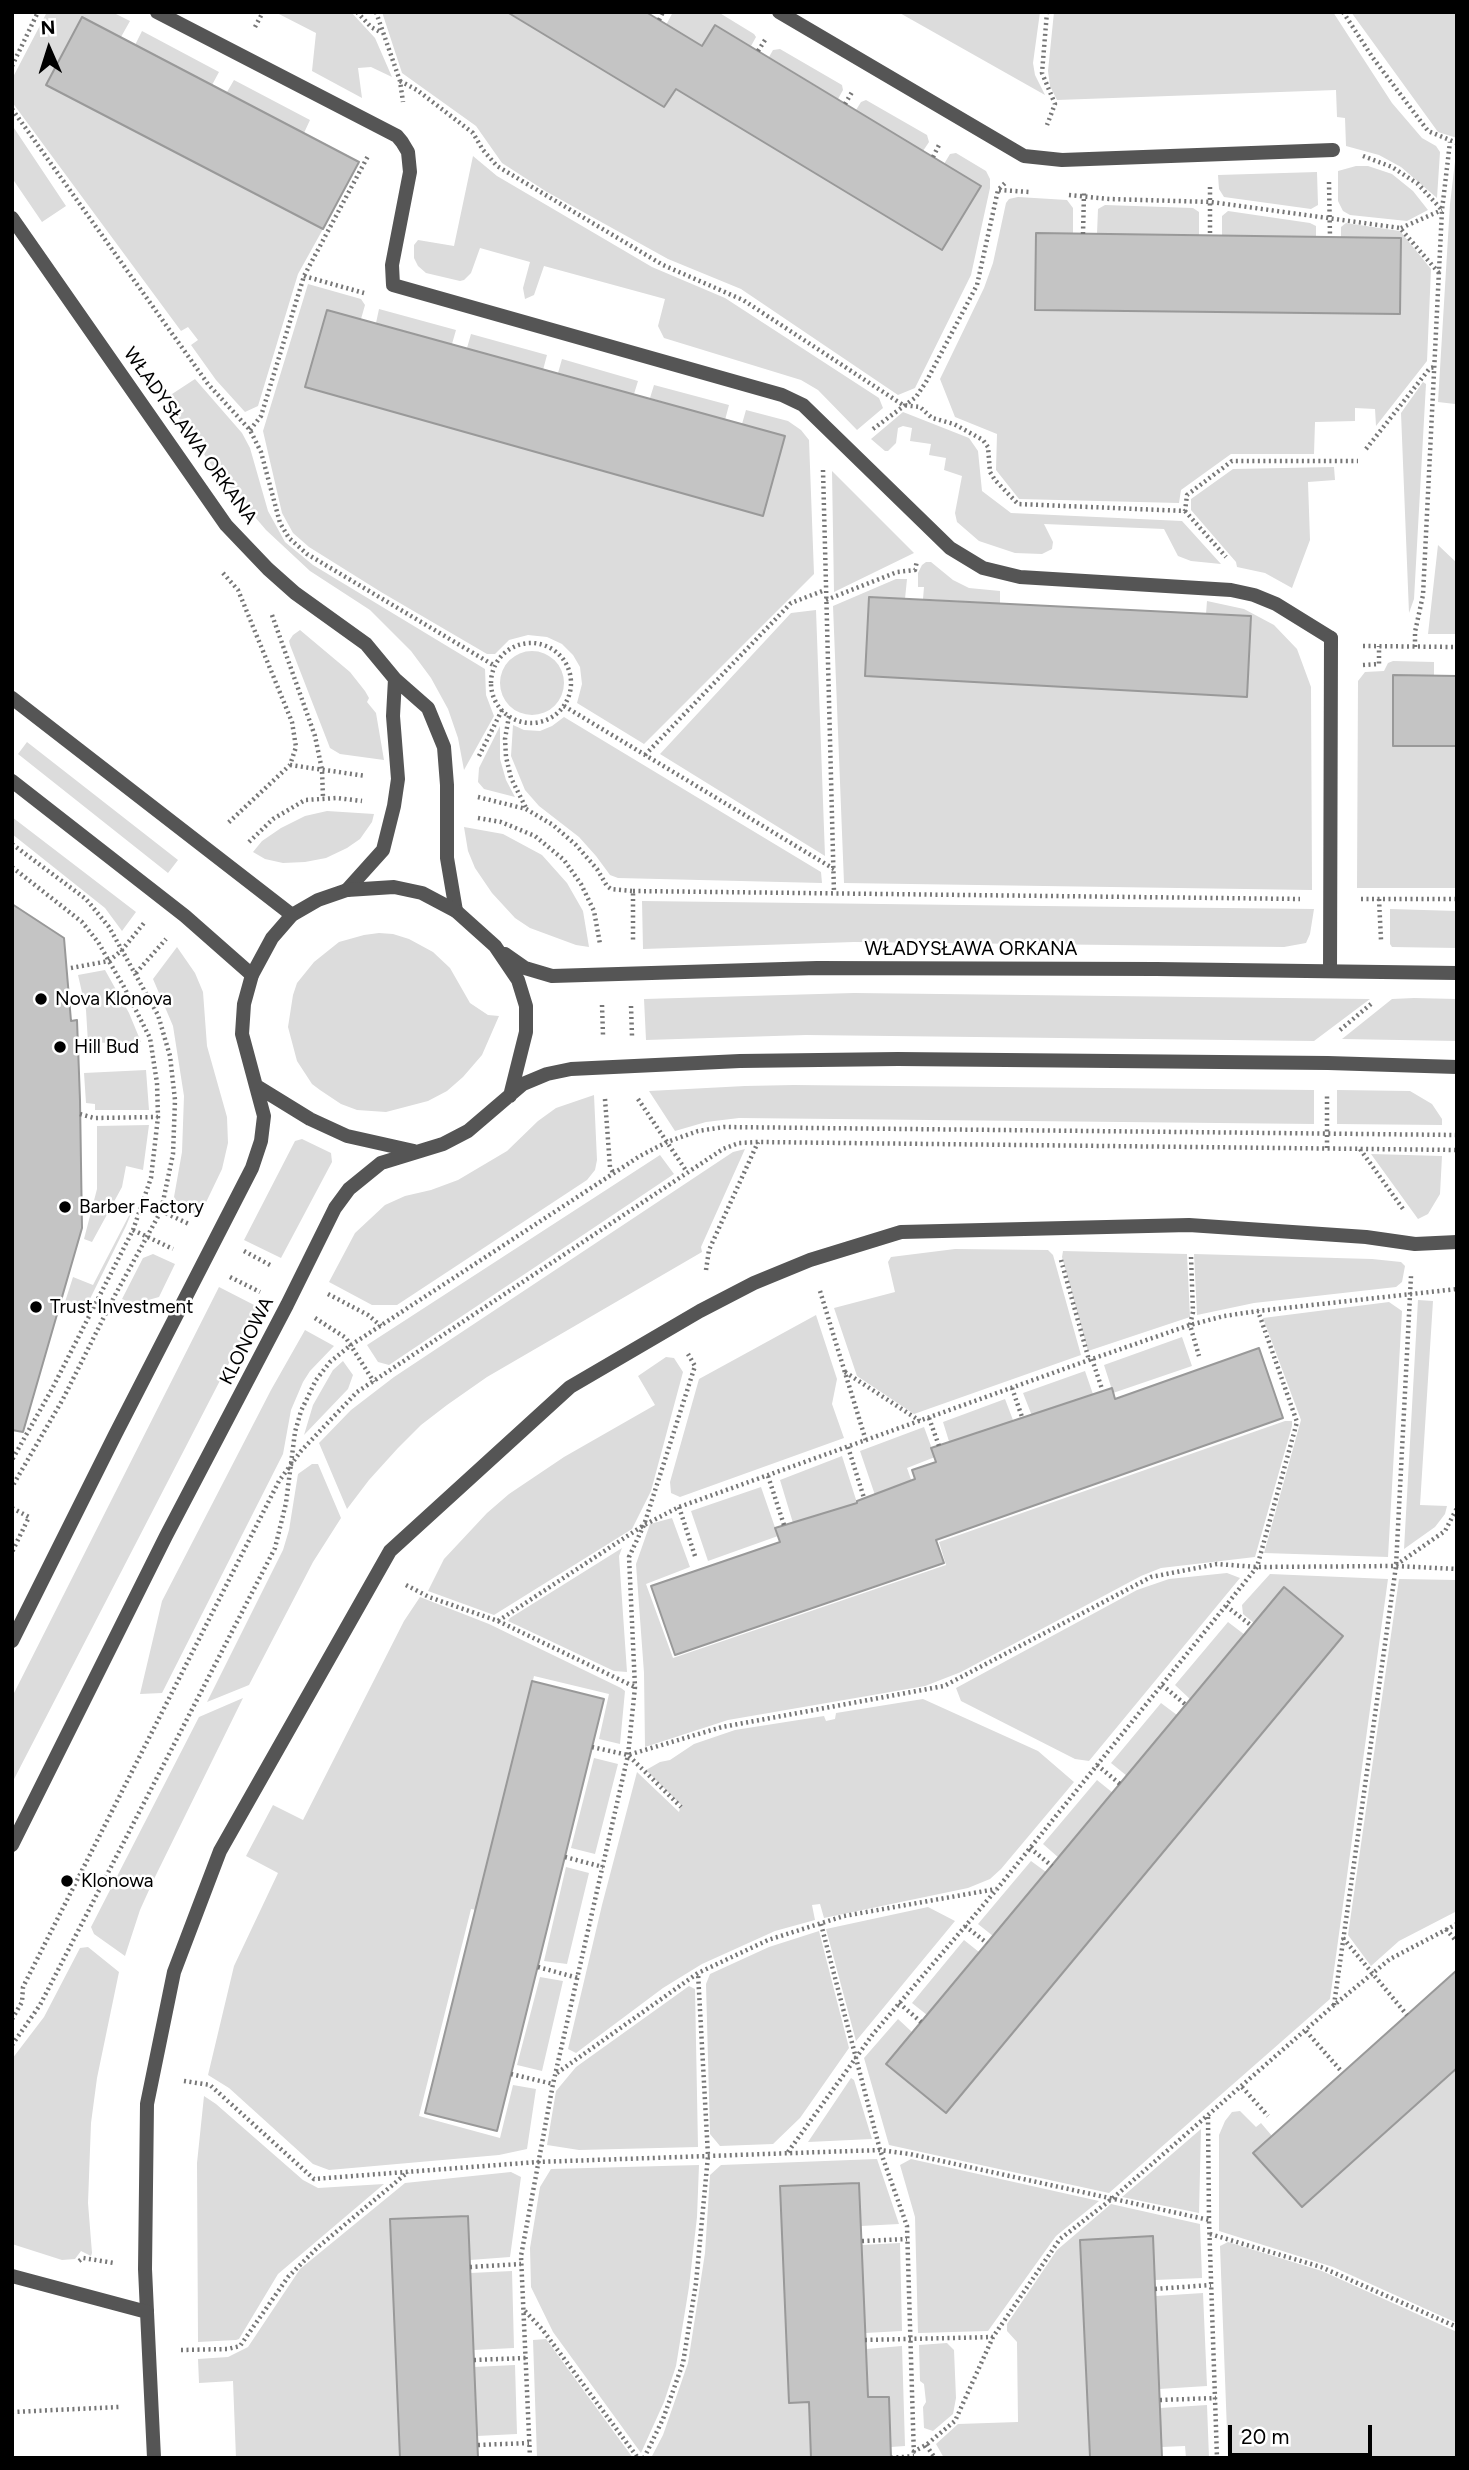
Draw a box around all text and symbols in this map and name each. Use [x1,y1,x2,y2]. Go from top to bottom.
north arrow [14,14,84,84]
text: N [40,16,56,39]
street label: WŁADYSŁAWA ORKANA [118,343,262,529]
street label: WŁADYSŁAWA ORKANA [865,938,1077,960]
place label: Nova Klonova [55,988,172,1010]
marker: Nova Klonova [33,991,49,1007]
place label: Hill Bud [74,1036,139,1058]
marker: Hill Bud [52,1039,68,1055]
place label: Barber Factory [79,1196,204,1218]
marker: Barber Factory [57,1199,73,1215]
street label: KLONOWA [215,1293,279,1389]
place label: Trust Investment [50,1296,193,1318]
marker: Trust Investment [28,1299,44,1315]
place label: Klonowa [81,1870,154,1892]
marker: Klonowa [59,1873,75,1889]
scale bar [1231,2410,1374,2454]
text: 20 m [1241,2424,1289,2449]

